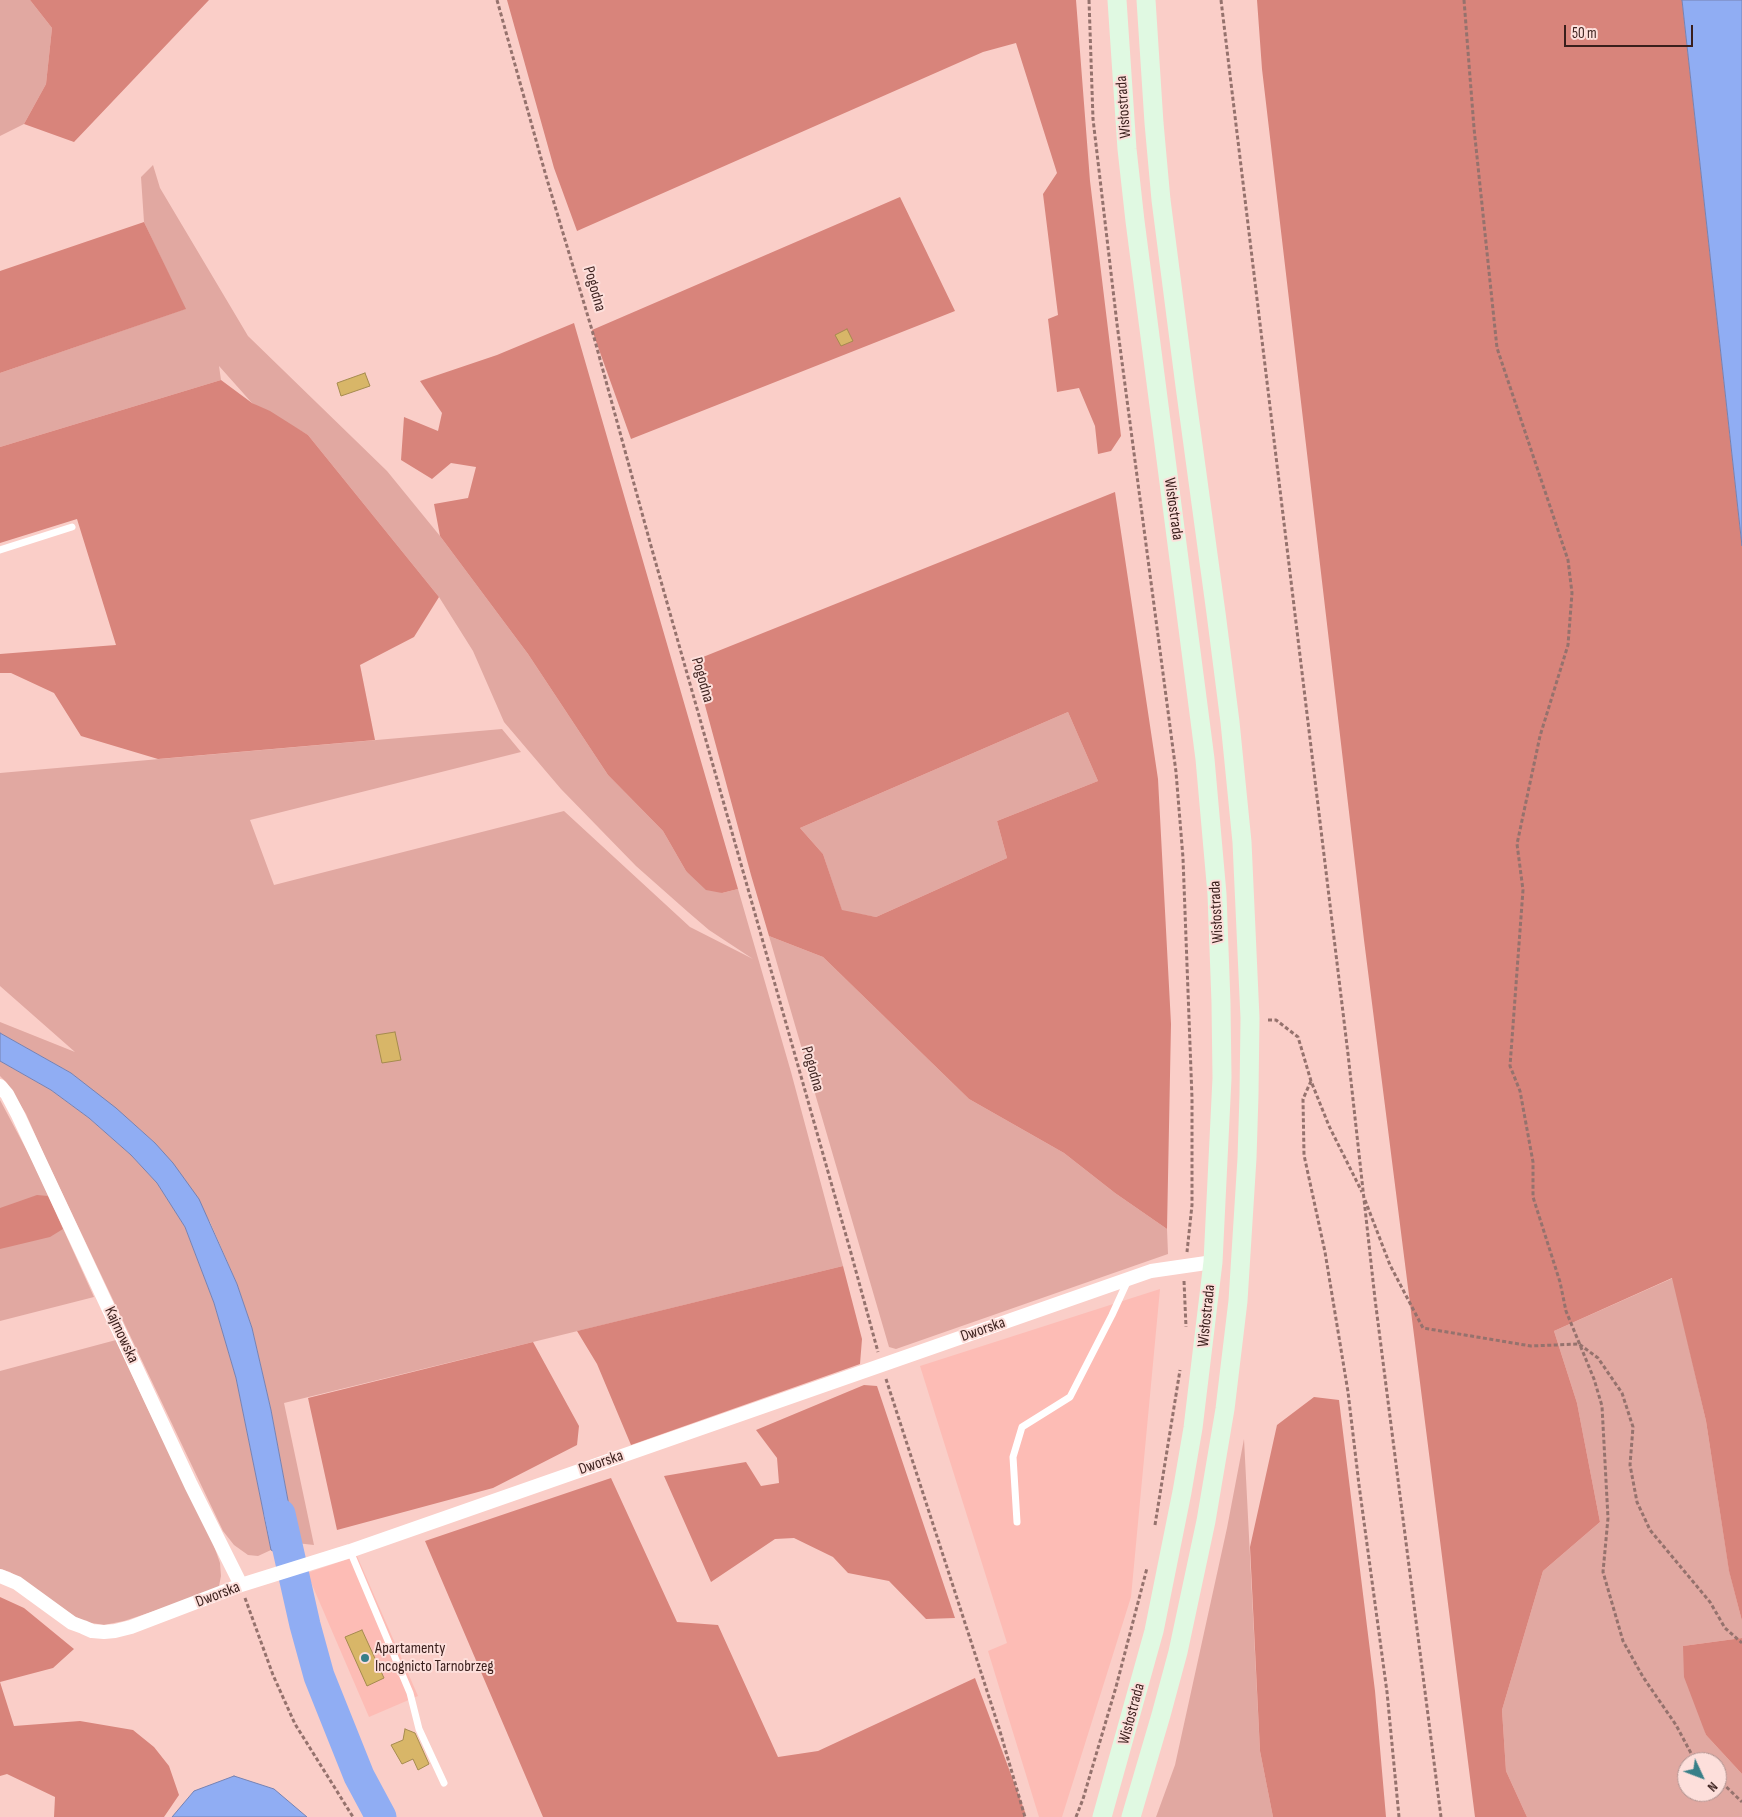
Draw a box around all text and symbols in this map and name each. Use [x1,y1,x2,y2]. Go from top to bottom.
scale bar [1567,15,1696,47]
text: 50 m [1572,24,1597,43]
street label: Wisłostrada [1112,75,1136,139]
street label: Pogodna [578,264,610,314]
street label: Wisłostrada [1159,477,1187,541]
street label: Pogodna [686,655,718,705]
street label: Wisłostrada [1206,880,1228,944]
street label: Pogodna [796,1044,828,1094]
street label: Wisłostrada [1194,1284,1220,1348]
street label: Kajmowska [100,1304,142,1366]
street label: Dworska [958,1313,1008,1347]
street label: Dworska [576,1446,626,1480]
street label: Dworska [193,1578,243,1612]
place label: Apartamenty Incognicto Tarnobrzeg [375,1639,494,1677]
marker: Apartamenty Incognicto Tarnobrzeg [359,1652,371,1664]
street label: Wisłostrada [1115,1681,1149,1747]
north arrow [1677,1752,1727,1802]
text: N [1704,1778,1721,1795]

